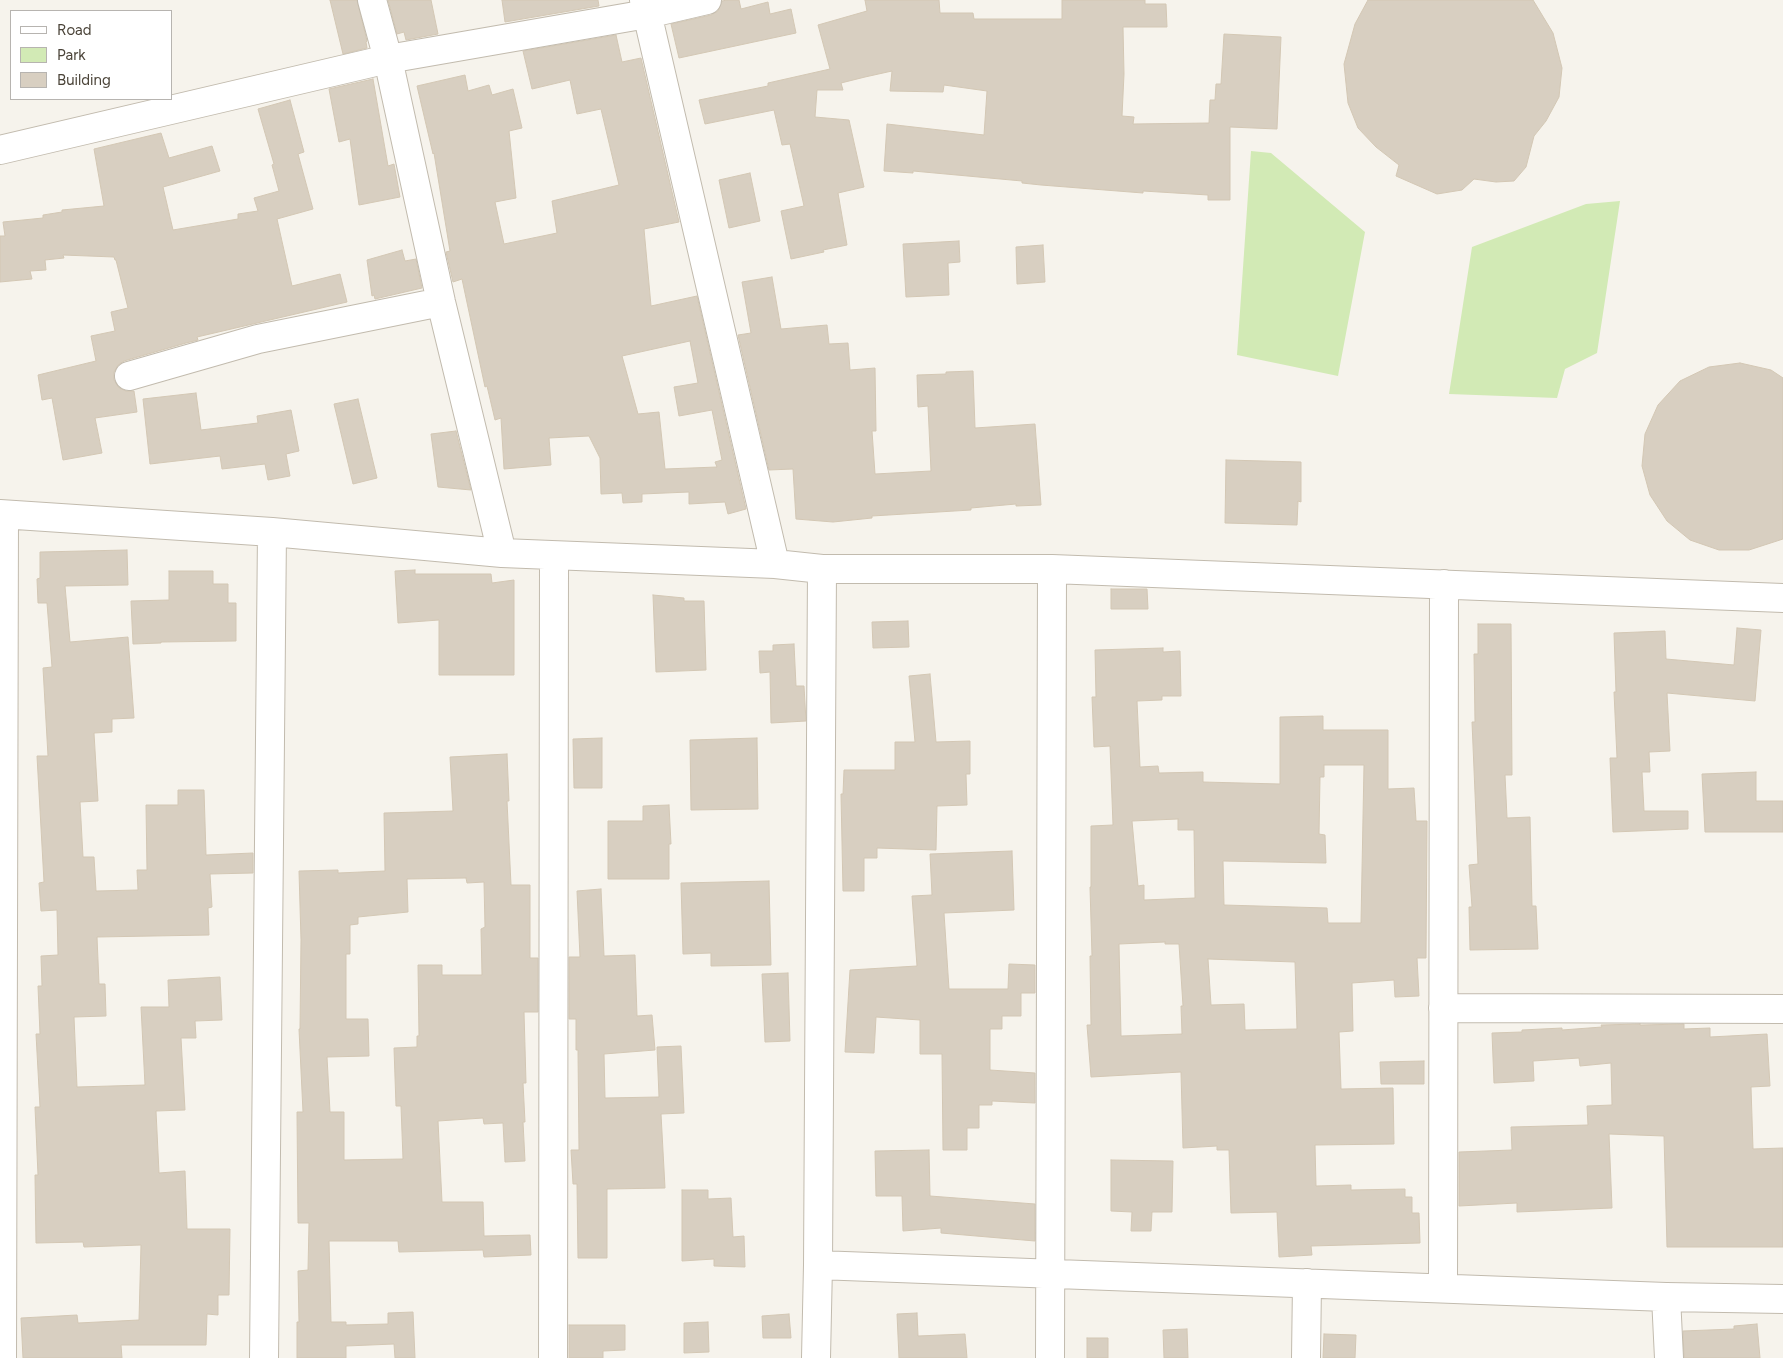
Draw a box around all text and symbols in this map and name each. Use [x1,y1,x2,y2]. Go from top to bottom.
legend [10,10,172,100]
text: Road [57,21,92,39]
text: Park [57,46,86,64]
text: Building [57,71,111,89]

